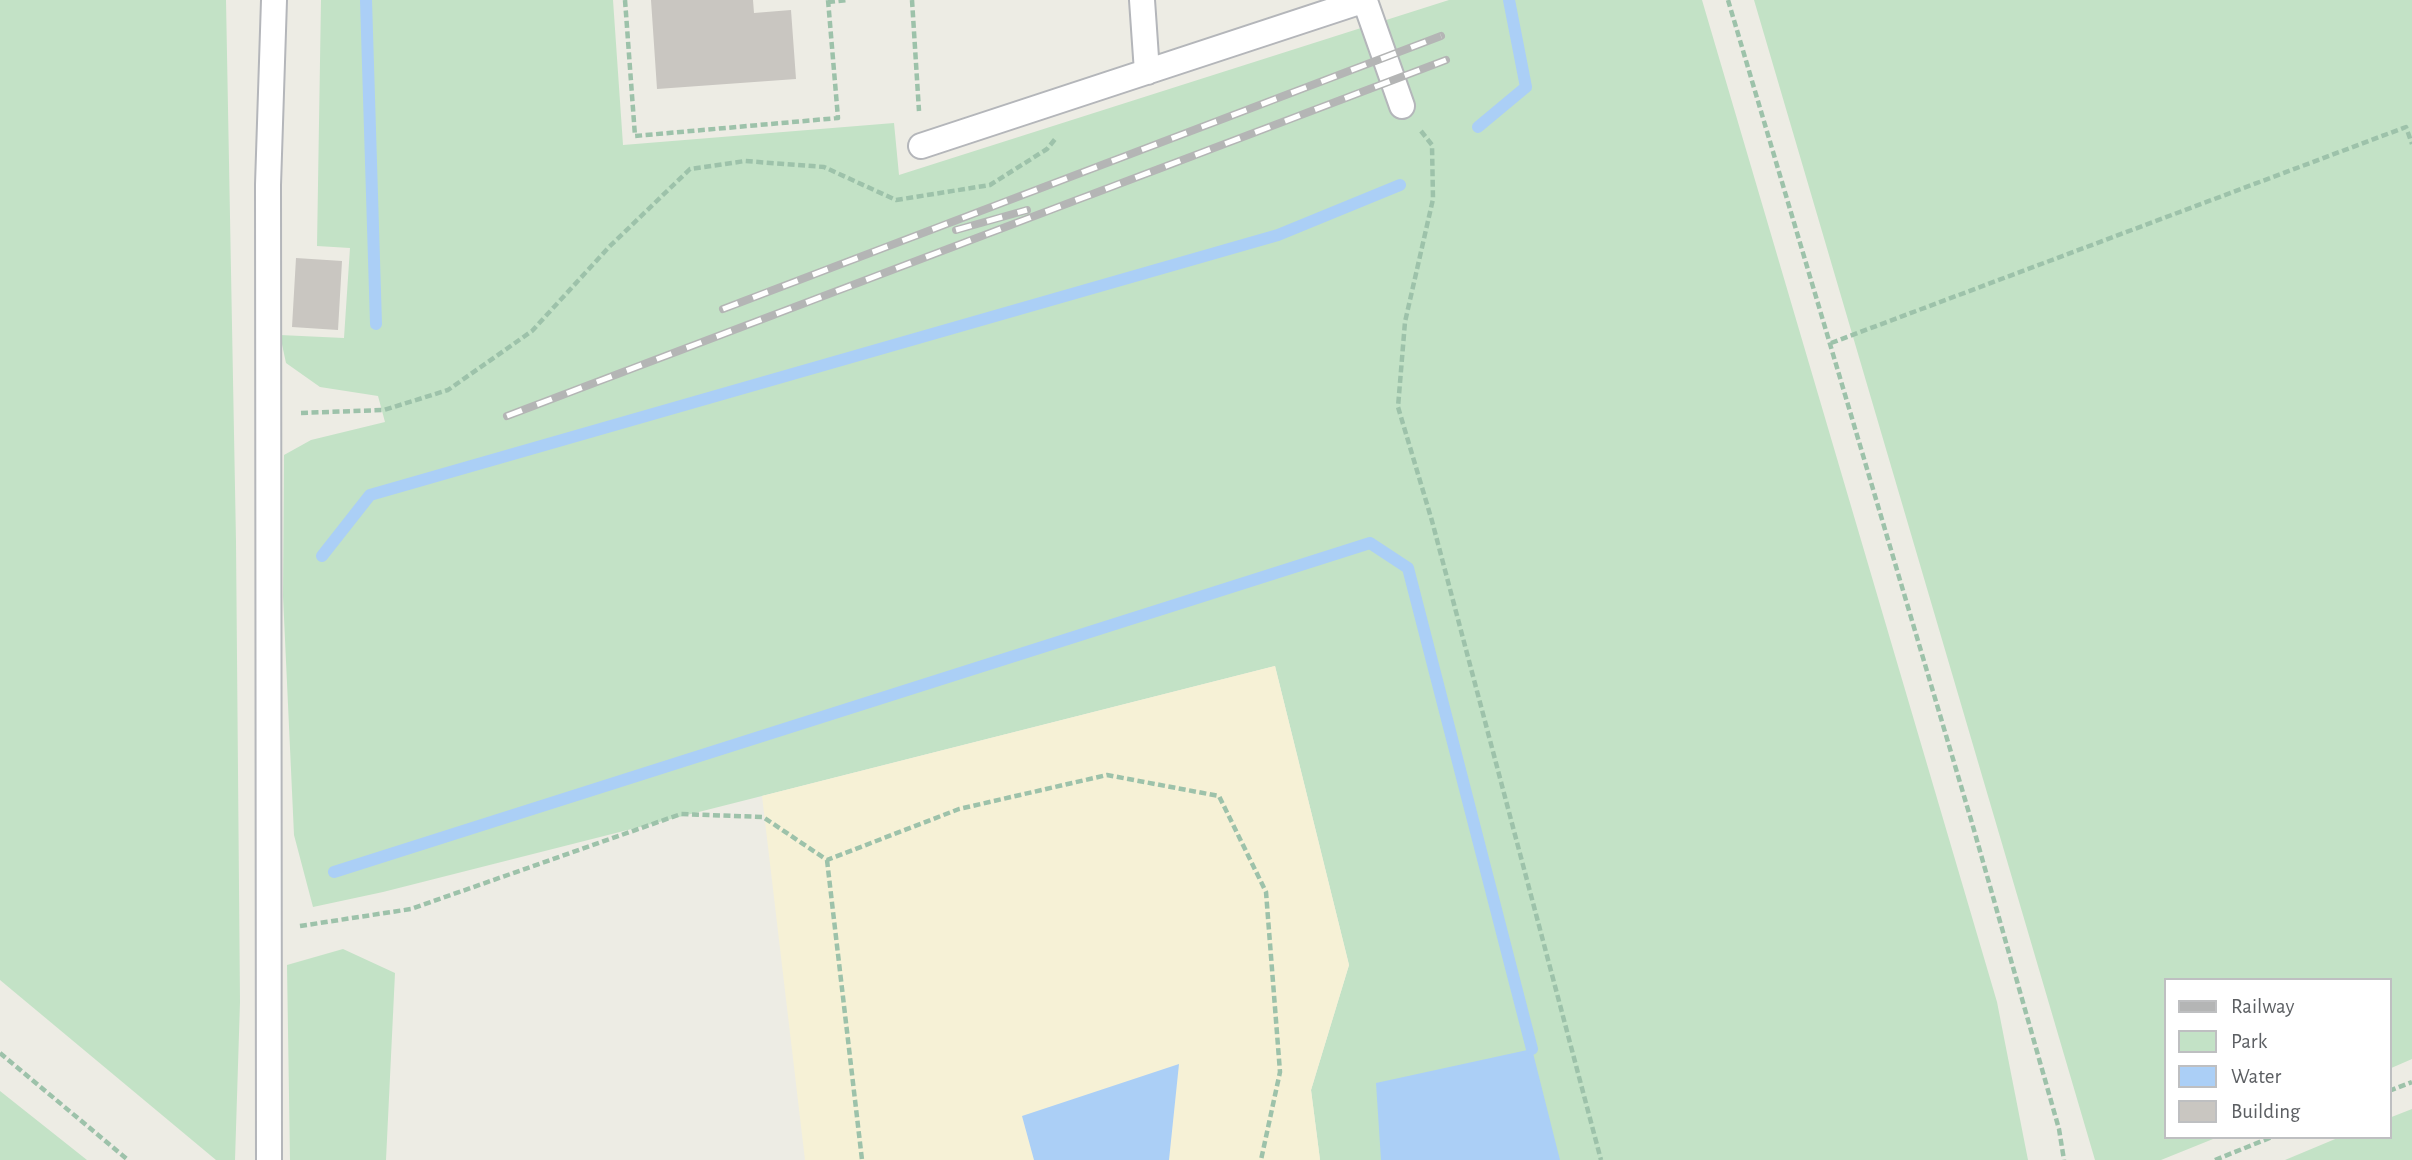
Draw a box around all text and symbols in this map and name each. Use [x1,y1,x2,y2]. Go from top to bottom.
legend [2164,978,2391,1139]
text: Railway [2231,996,2294,1017]
text: Park [2231,1031,2267,1052]
text: Water [2231,1066,2281,1087]
text: Building [2231,1101,2300,1122]

